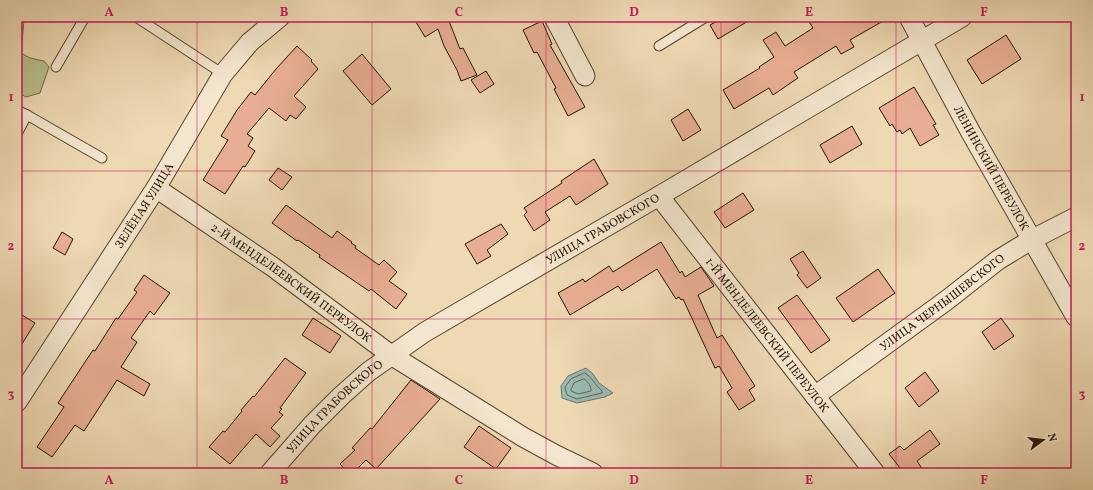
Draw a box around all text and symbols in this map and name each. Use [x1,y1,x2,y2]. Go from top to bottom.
text: A [104,4,114,22]
text: B [280,4,289,22]
text: C [455,4,463,22]
text: D [629,4,639,22]
text: E [805,4,813,22]
text: F [980,4,988,22]
text: 1 [8,89,14,107]
text: 1 [1079,89,1085,107]
street label: ЛЕНИНСКИЙ ПЕРЕУЛОК [949,103,1032,234]
street label: ЗЕЛЁНАЯ УЛИЦА [112,160,178,252]
street label: УЛИЦА ГРАБОВСКОГО [543,190,663,269]
street label: 2-Й МЕНДЕЛЕЕВСКИЙ ПЕРЕУЛОК [207,220,374,347]
text: 2 [8,238,15,256]
text: 2 [1079,238,1086,256]
street label: УЛИЦА ЧЕРНЫШЕВСКОГО [877,251,1008,355]
street label: 1-Й МЕНДЕЛЕЕВСКИЙ ПЕРЕУЛОК [701,255,832,416]
street label: УЛИЦА ГРАБОВСКОГО [284,357,387,457]
text: 3 [8,386,15,404]
text: 3 [1079,386,1086,404]
north arrow [1023,420,1063,460]
text: N [1043,432,1059,444]
text: A [104,472,114,490]
text: B [280,472,289,490]
text: C [455,472,463,490]
text: D [629,472,639,490]
text: E [805,472,813,490]
text: F [980,472,988,490]

